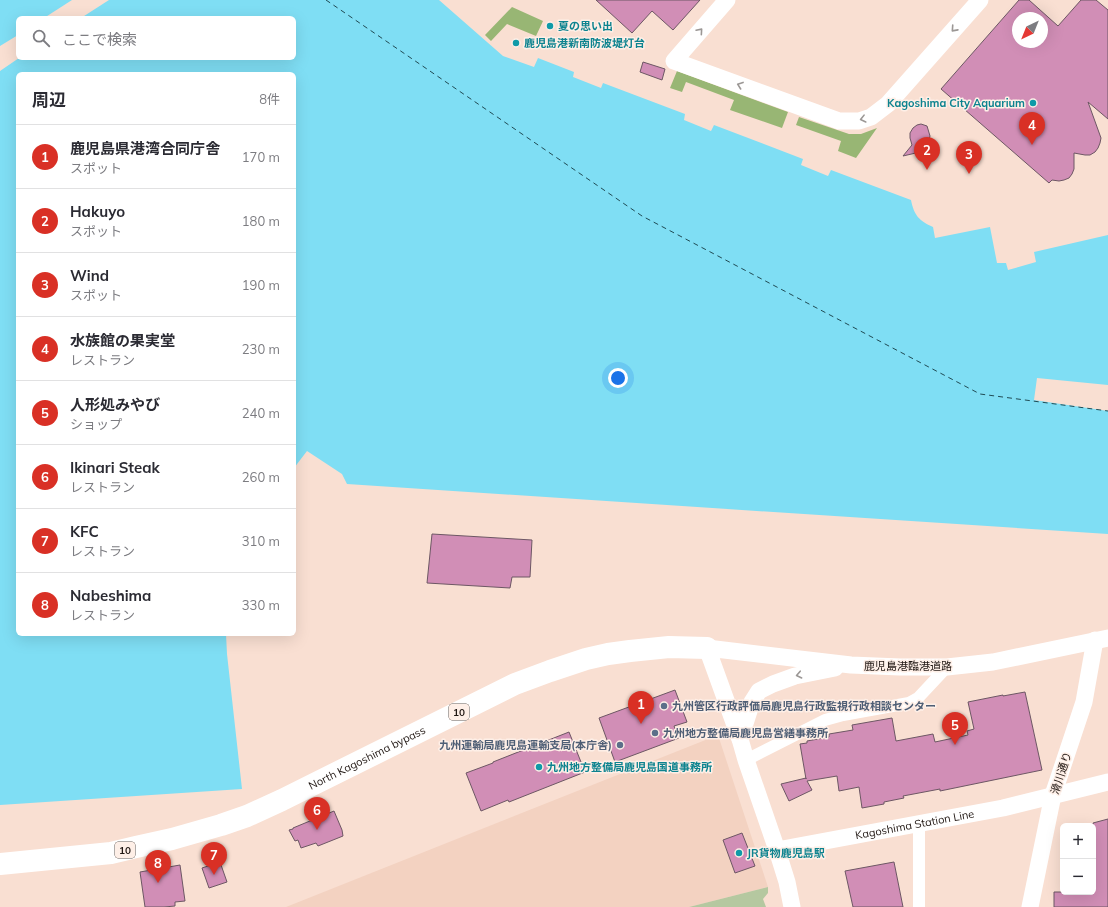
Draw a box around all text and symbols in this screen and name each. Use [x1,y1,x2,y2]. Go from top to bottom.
north arrow [1012,12,1048,48]
search box [16,16,296,60]
place label: 夏の思い出 [558,19,613,33]
marker: 夏の思い出 [545,21,555,31]
one-way arrow [952,24,959,32]
icon: search [30,27,52,49]
one-way arrow [695,28,702,36]
text: ここで検索 [62,30,137,49]
place label: 鹿児島港新南防波堤灯台 [524,36,645,50]
marker: 鹿児島港新南防波堤灯台 [511,38,521,48]
one-way arrow [736,81,743,90]
text: 周辺 [32,89,66,110]
text: 8件 [259,91,280,107]
place label: Kagoshima City Aquarium [887,96,1025,110]
marker: Kagoshima City Aquarium [1028,98,1038,108]
pin: 4 [1019,112,1045,145]
one-way arrow [860,115,866,123]
pin: 2 [914,137,940,170]
text: 鹿児島県港湾合同庁舎 [70,139,220,158]
pin: 3 [956,141,982,174]
text: 1 [41,149,49,165]
text: 170 m [242,149,280,165]
text: スポット [70,160,122,176]
text: Hakuyo [70,202,125,221]
text: 2 [41,213,49,229]
text: 180 m [242,213,280,229]
text: スポット [70,223,122,239]
text: Wind [70,266,109,285]
text: 3 [41,277,49,293]
text: 190 m [242,277,280,293]
text: スポット [70,287,122,303]
text: 水族館の果実堂 [70,331,175,350]
text: 4 [41,341,49,357]
text: 230 m [242,341,280,357]
text: レストラン [70,352,135,368]
your location [608,368,628,388]
text: 人形処みやび [70,395,160,414]
text: 5 [41,405,49,421]
text: 240 m [242,405,280,421]
text: ショップ [70,416,122,432]
text: Ikinari Steak [70,458,160,477]
text: 6 [41,469,49,485]
text: 260 m [242,469,280,485]
text: レストラン [70,479,135,495]
text: KFC [70,522,99,541]
text: 7 [41,533,49,549]
text: 310 m [242,533,280,549]
text: レストラン [70,543,135,559]
text: Nabeshima [70,586,151,605]
text: 8 [41,597,49,613]
text: 330 m [242,597,280,613]
text: レストラン [70,607,135,623]
street label: 鹿児島港臨港道路 [864,659,952,673]
one-way arrow [796,671,802,679]
pin: 1 [628,691,654,724]
place label: 九州管区行政評価局鹿児島行政監視行政相談センター [672,699,936,713]
marker: 九州管区行政評価局鹿児島行政監視行政相談センター [659,701,669,711]
road number: 10 [449,704,469,720]
pin: 5 [942,712,968,745]
street label: North Kagoshima bypass [306,723,428,793]
place label: 九州地方整備局鹿児島営繕事務所 [663,726,828,740]
marker: 九州地方整備局鹿児島営繕事務所 [650,728,660,738]
place label: 九州運輸局鹿児島運輸支局(本庁舎) [439,738,612,752]
marker: 九州運輸局鹿児島運輸支局(本庁舎) [615,740,625,750]
street label: 滑川通り [1048,750,1074,796]
place label: 九州地方整備局鹿児島国道事務所 [547,760,712,774]
marker: 九州地方整備局鹿児島国道事務所 [534,762,544,772]
pin: 6 [304,797,330,830]
street label: Kagoshima Station Line [854,807,975,842]
map controls [1060,823,1096,895]
button: + [1060,823,1096,859]
road number: 10 [115,842,135,858]
pin: 7 [201,842,227,875]
place label: JR貨物鹿児島駅 [747,846,825,860]
marker: JR貨物鹿児島駅 [734,848,744,858]
pin: 8 [145,850,171,883]
button: − [1060,859,1096,895]

